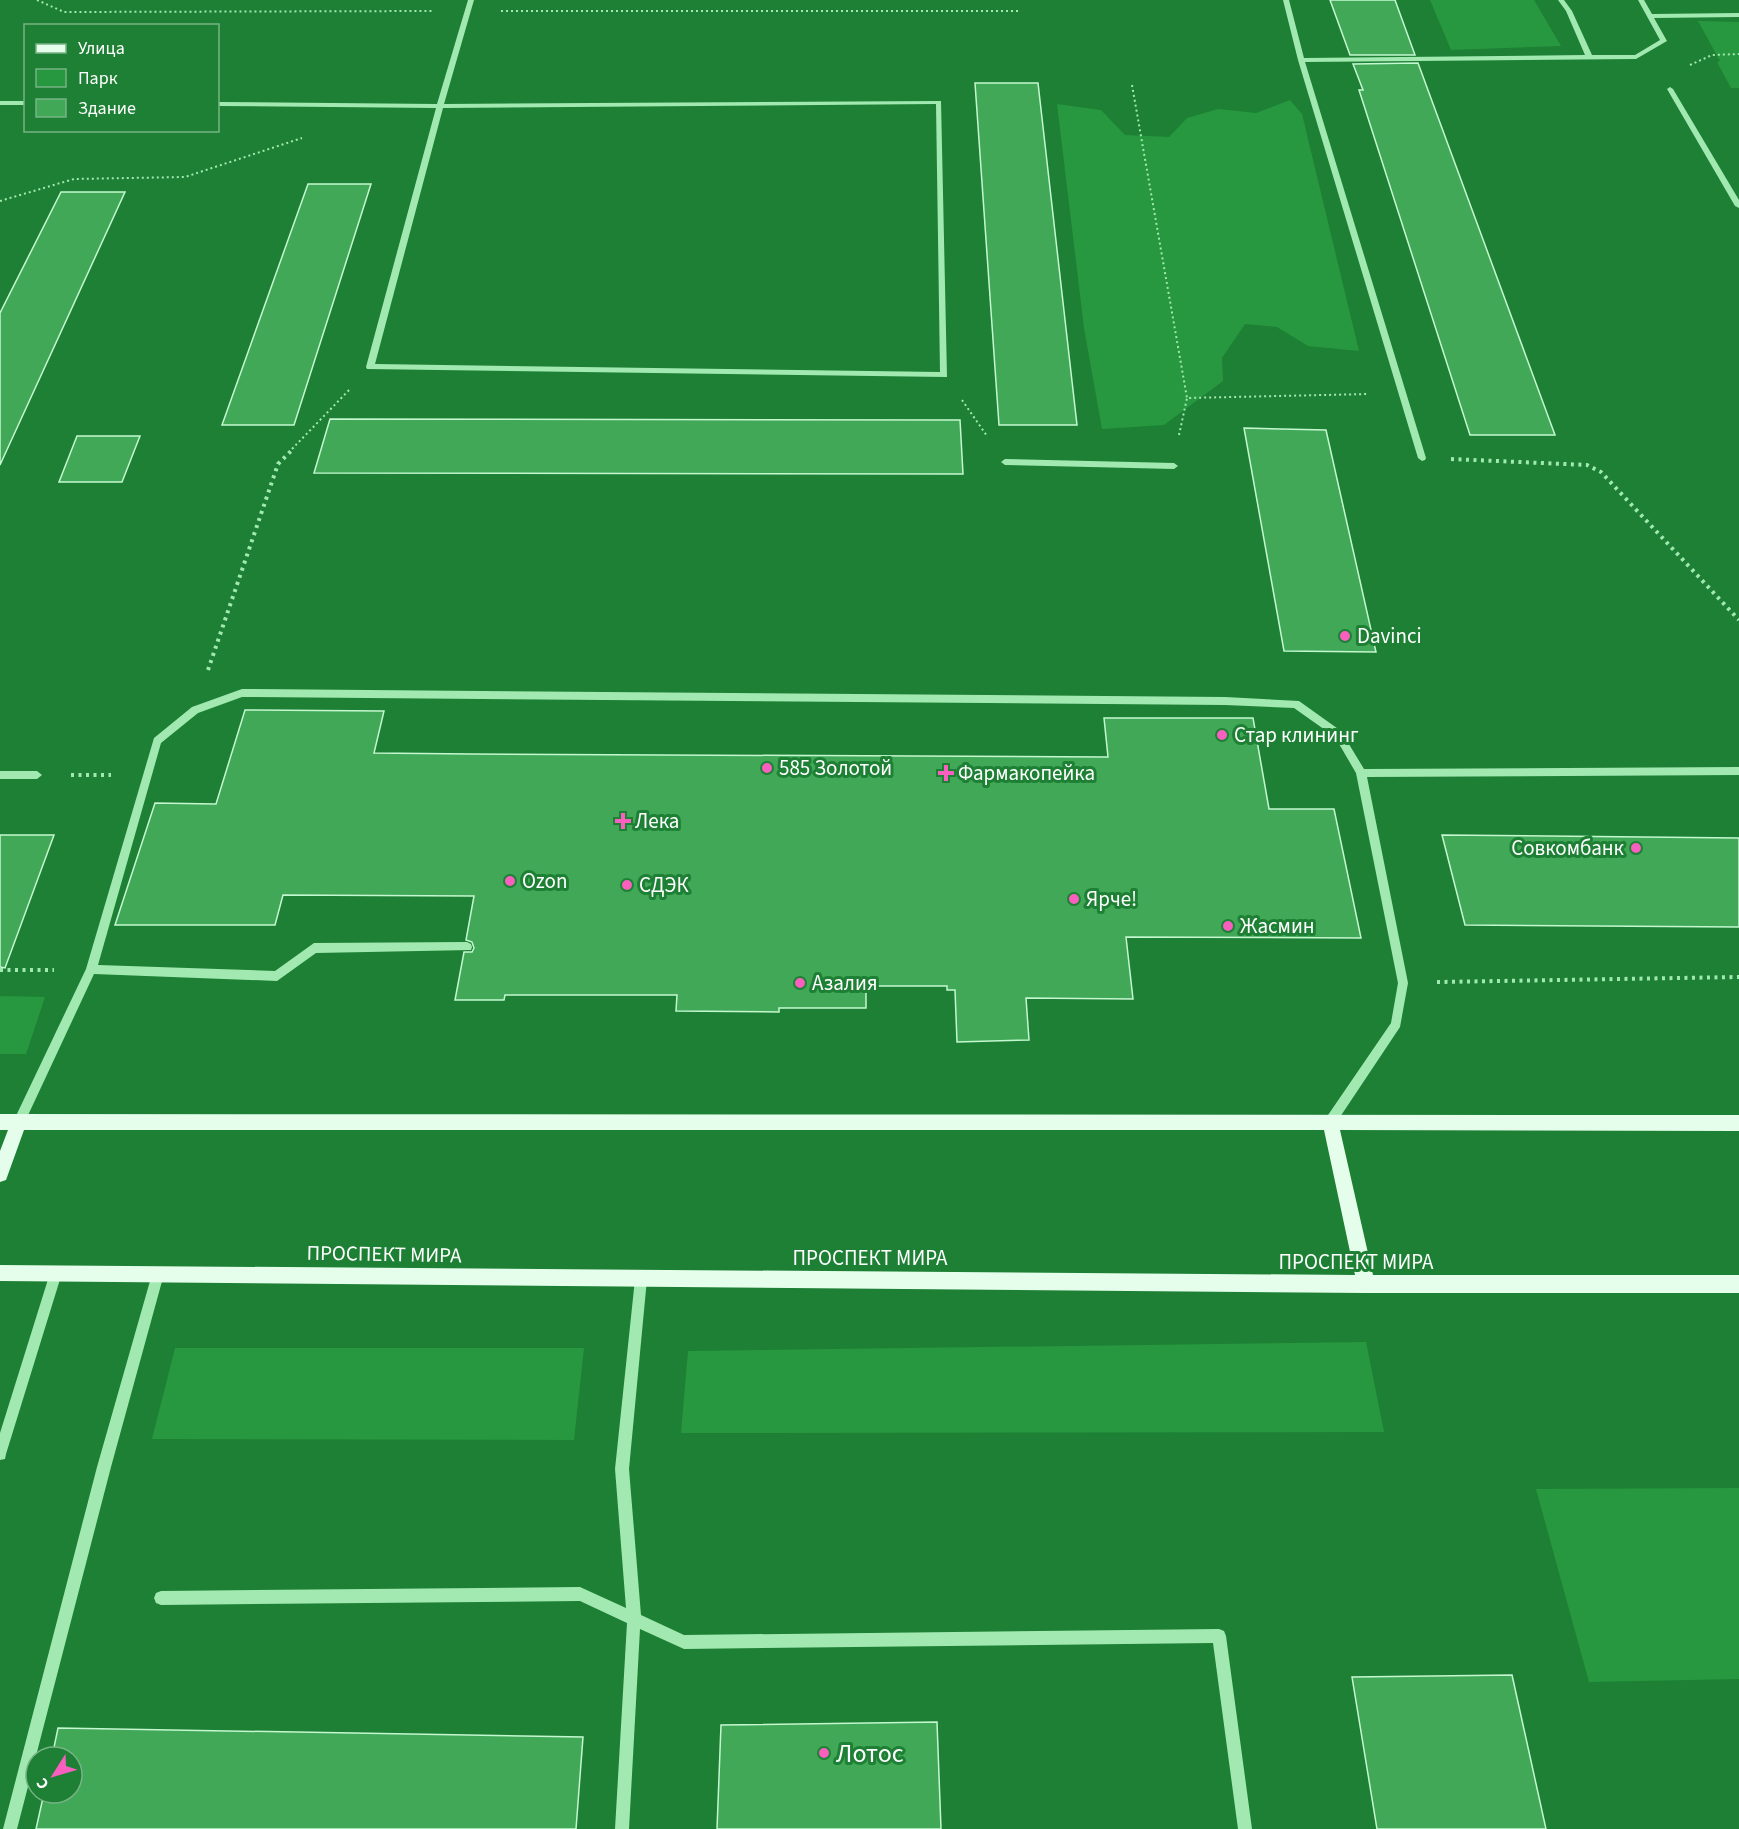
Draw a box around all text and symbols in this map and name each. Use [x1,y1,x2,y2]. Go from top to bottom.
legend [24,24,219,132]
text: Улица [78,36,125,61]
text: Парк [78,66,118,91]
text: Здание [78,96,136,121]
place label: Davinci [1357,621,1422,651]
marker: Davinci [1338,629,1352,643]
place label: Стар клининг [1234,720,1359,750]
marker: Стар клининг [1215,728,1229,742]
place label: 585 Золотой [779,753,892,783]
place label: Фармакопейка [958,758,1095,788]
marker: 585 Золотой [760,761,774,775]
marker: Фармакопейка [939,766,953,780]
place label: Лека [635,806,679,836]
marker: Лека [616,814,630,828]
place label: Совкомбанк [1511,833,1625,863]
marker: Совкомбанк [1629,841,1643,855]
place label: Ozon [522,866,567,896]
place label: СДЭК [639,870,689,900]
marker: Ozon [503,874,517,888]
marker: СДЭК [620,878,634,892]
place label: Ярче! [1086,884,1137,914]
marker: Ярче! [1067,892,1081,906]
place label: Жасмин [1240,911,1315,941]
marker: Жасмин [1221,919,1235,933]
place label: Азалия [812,968,878,998]
marker: Азалия [793,976,807,990]
street label: ПРОСПЕКТ МИРА [306,1238,462,1270]
street label: ПРОСПЕКТ МИРА [793,1243,948,1273]
street label: ПРОСПЕКТ МИРА [1279,1247,1434,1277]
place label: Лотос [836,1735,904,1772]
north arrow [24,1745,84,1805]
marker: Лотос [817,1746,831,1760]
text: С [31,1773,54,1794]

